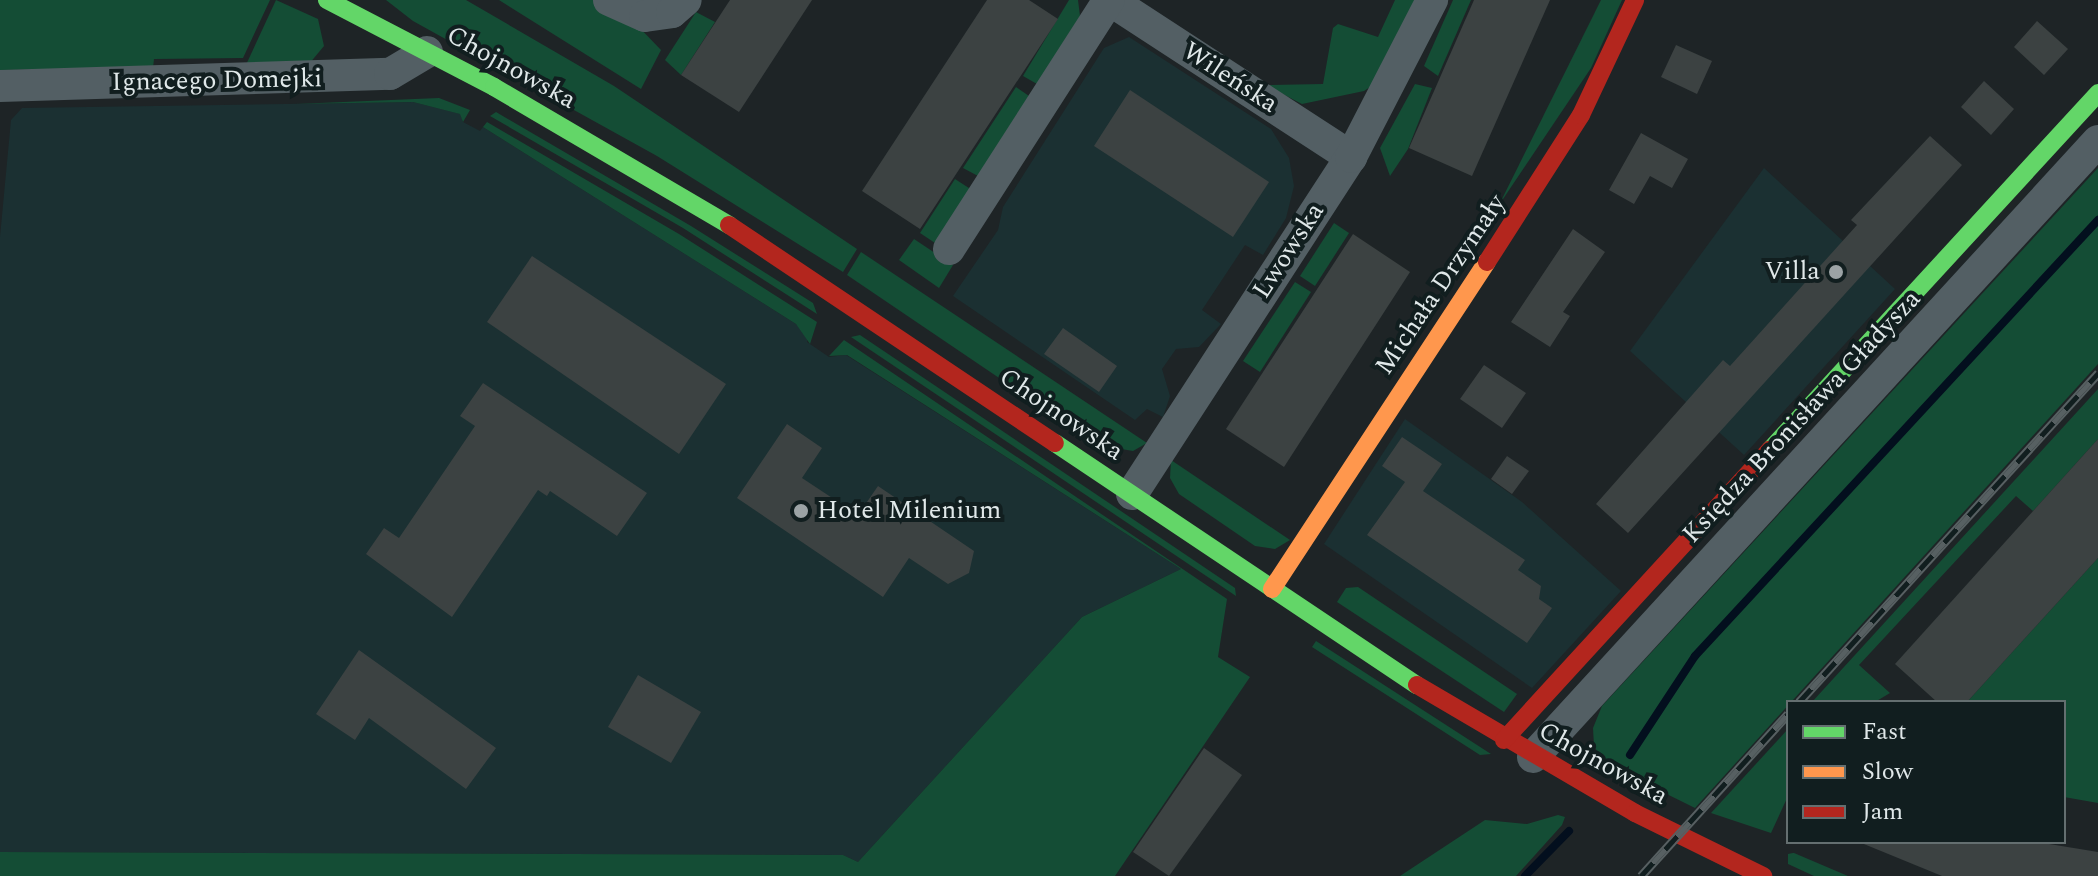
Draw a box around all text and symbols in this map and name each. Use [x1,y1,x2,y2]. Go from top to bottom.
street label: Chojnowska [441,20,581,116]
street label: Wileńska [1177,36,1283,120]
street label: Ignacego Domejki [111,64,323,98]
street label: Michała Drzymały [1369,189,1513,381]
street label: Lwowska [1247,197,1331,305]
place label: Villa [1765,256,1820,288]
marker: Villa [1827,263,1845,281]
street label: Księdza Bronisława Gładysza [1676,284,1928,550]
street label: Chojnowska [993,362,1129,468]
place label: Hotel Milenium [817,495,1001,527]
marker: Hotel Milenium [792,502,810,520]
legend [1786,700,2066,844]
text: Fast [1862,714,1907,750]
street label: Chojnowska [1533,716,1673,812]
text: Slow [1862,754,1913,790]
text: Jam [1862,794,1903,830]

